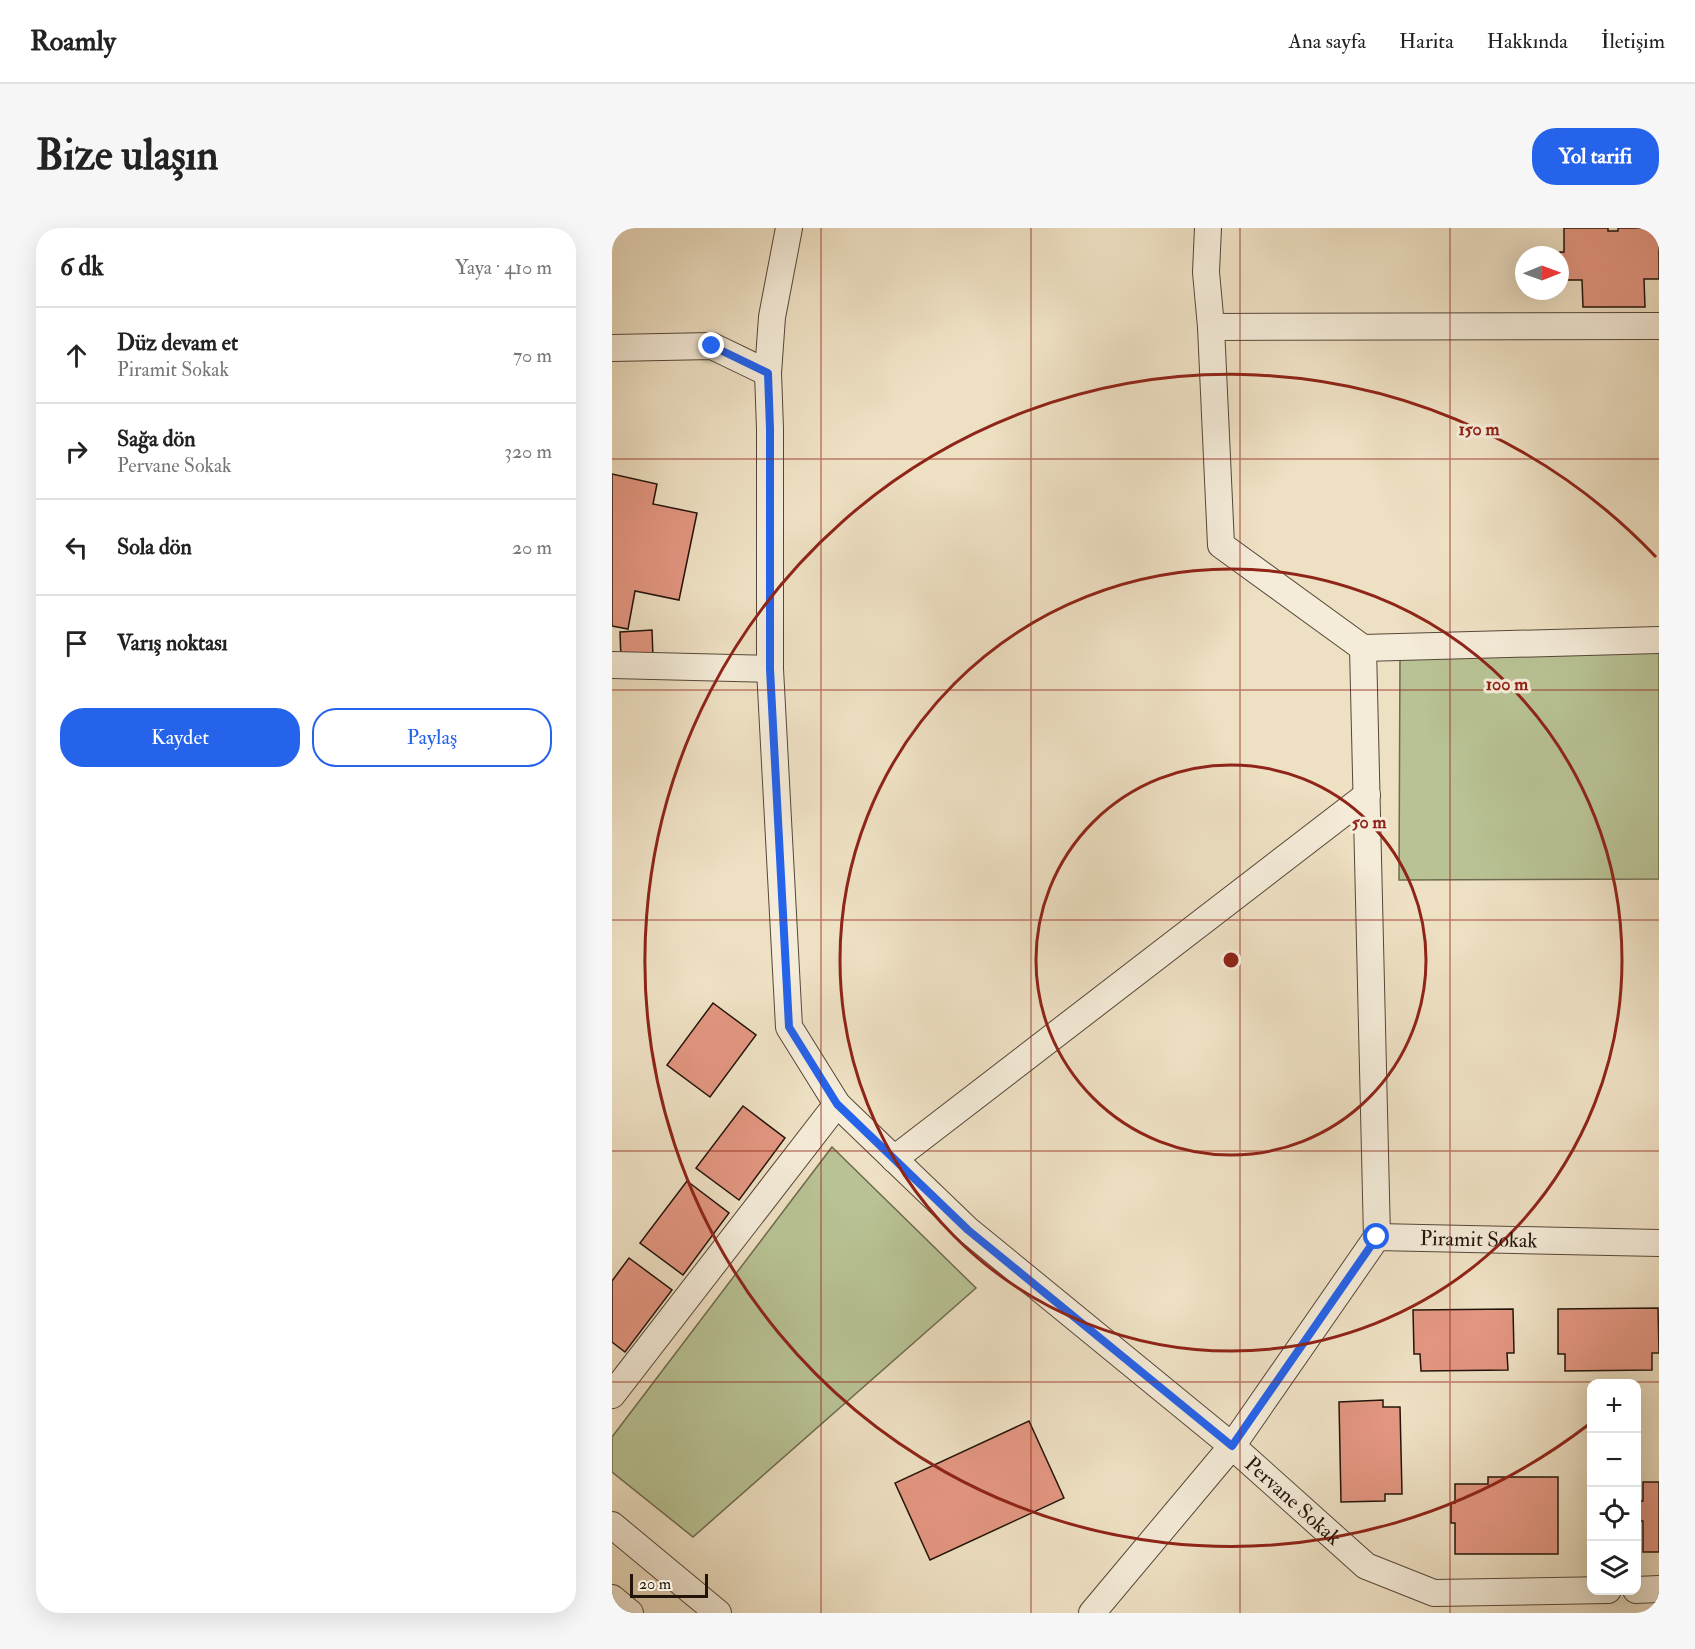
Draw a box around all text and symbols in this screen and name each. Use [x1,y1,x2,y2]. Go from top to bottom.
text: Roamly [30,24,116,59]
text: Ana sayfa [1289,28,1366,55]
text: Harita [1399,28,1454,55]
text: Hakkında [1487,28,1568,55]
text: İletişim [1601,28,1665,55]
button: Yol tarifi [1532,128,1659,185]
text: Bize ulaşın [36,130,218,182]
north arrow [1515,246,1569,300]
text: 6 dk [60,251,104,283]
text: Yaya · 410 m [455,255,552,280]
text: Düz devam et [117,329,238,357]
route end [698,332,724,358]
icon: ahead [60,339,93,372]
text: 70 m [513,343,552,368]
text: Piramit Sokak [117,357,229,382]
text: 150 m [1458,418,1501,441]
text: Sağa dön [117,425,196,453]
icon: right [60,435,93,468]
text: 320 m [504,439,552,464]
text: Pervane Sokak [117,453,232,478]
icon: left [60,531,93,564]
text: Sola dön [117,533,192,561]
text: 20 m [512,535,552,560]
icon: arrive [60,627,93,660]
text: Varış noktası [117,629,228,657]
text: 100 m [1486,673,1529,696]
button: Kaydet [60,708,300,767]
button: Paylaş [312,708,552,767]
text: 50 m [1352,811,1387,834]
centre of rings [1221,950,1241,970]
route start [1363,1223,1389,1249]
street label: Piramit Sokak [1420,1224,1538,1254]
map controls [1587,1379,1641,1595]
button: + [1587,1379,1641,1433]
button: − [1587,1433,1641,1487]
street label: Pervane Sokak [1239,1451,1347,1551]
button: locate [1587,1487,1641,1541]
button: layers [1587,1541,1641,1595]
scale bar [630,1571,708,1598]
text: 20 m [639,1574,671,1594]

